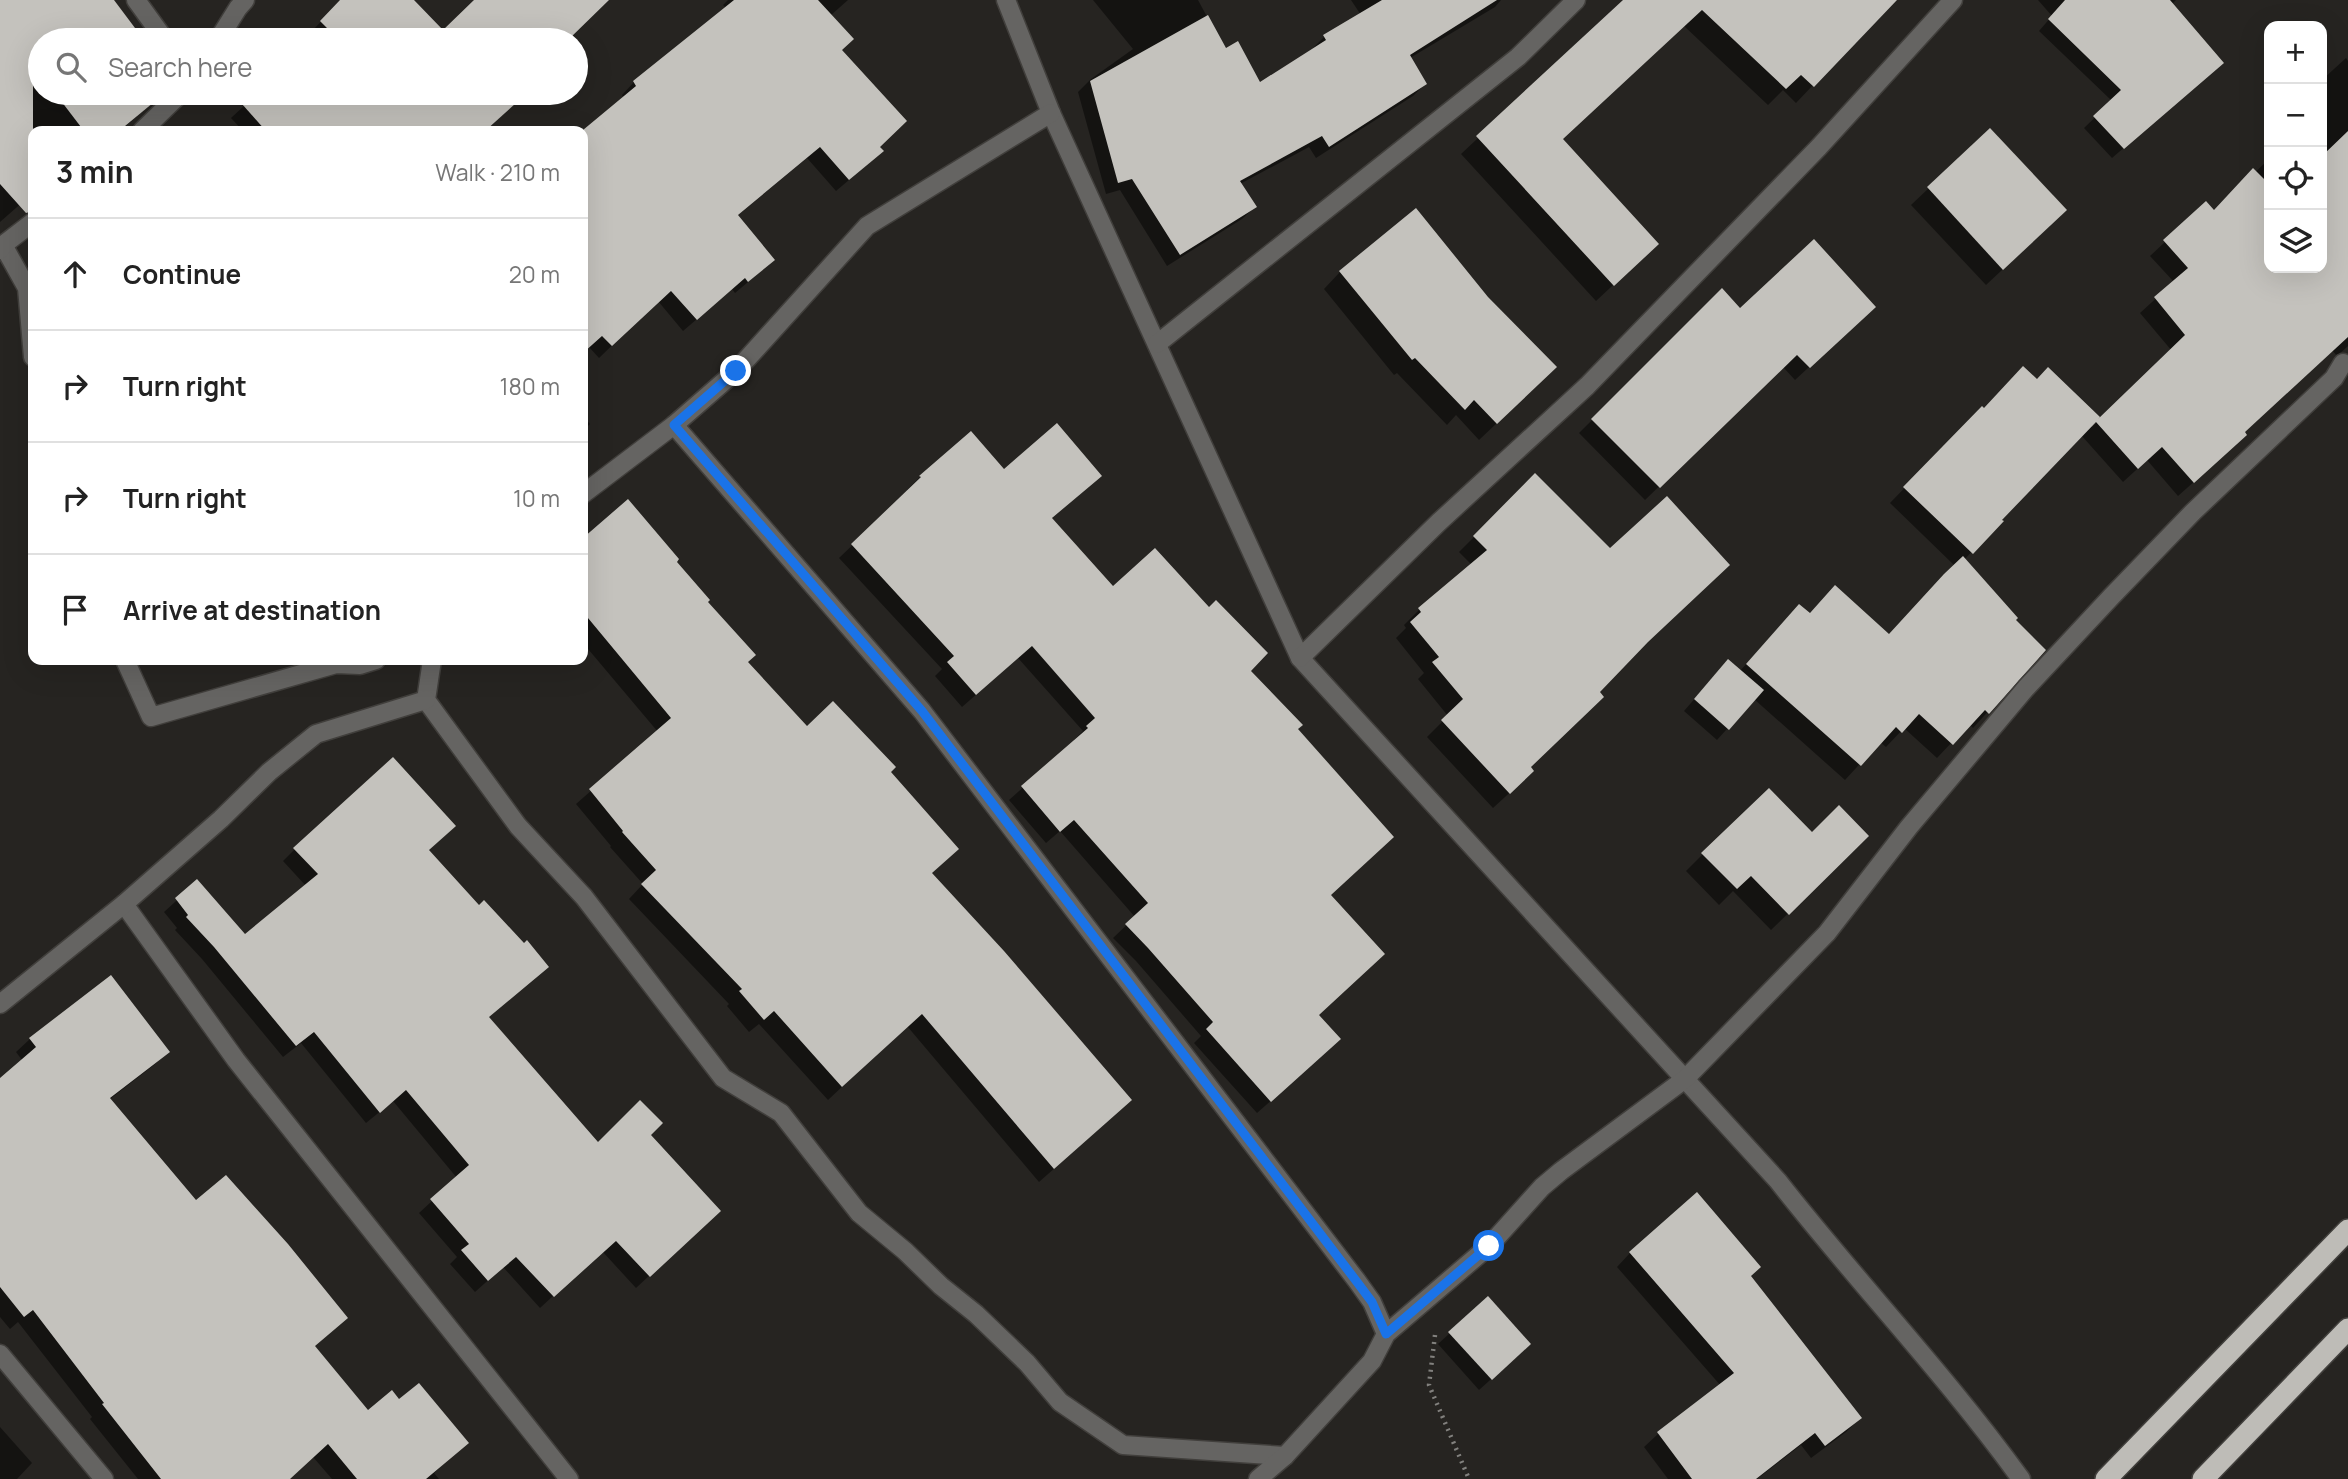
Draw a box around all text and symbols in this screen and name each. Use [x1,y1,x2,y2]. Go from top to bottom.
map controls [2264,21,2327,273]
button: + [2264,21,2327,84]
search box [28,28,588,105]
icon: search [52,48,90,86]
text: Search here [108,49,253,85]
button: − [2264,84,2327,147]
button: locate [2264,147,2327,210]
text: 3 min [56,151,134,192]
text: Walk · 210 m [435,156,560,188]
button: layers [2264,210,2327,273]
icon: ahead [56,255,94,293]
text: Continue [123,256,241,292]
text: 20 m [509,258,560,290]
route end [720,355,751,386]
icon: right [56,367,94,405]
text: Turn right [123,368,247,404]
text: 180 m [500,370,560,402]
icon: right [56,479,94,517]
text: Turn right [123,480,247,516]
text: 10 m [513,482,560,514]
icon: arrive [56,591,94,629]
text: Arrive at destination [123,592,381,628]
route start [1473,1230,1504,1261]

